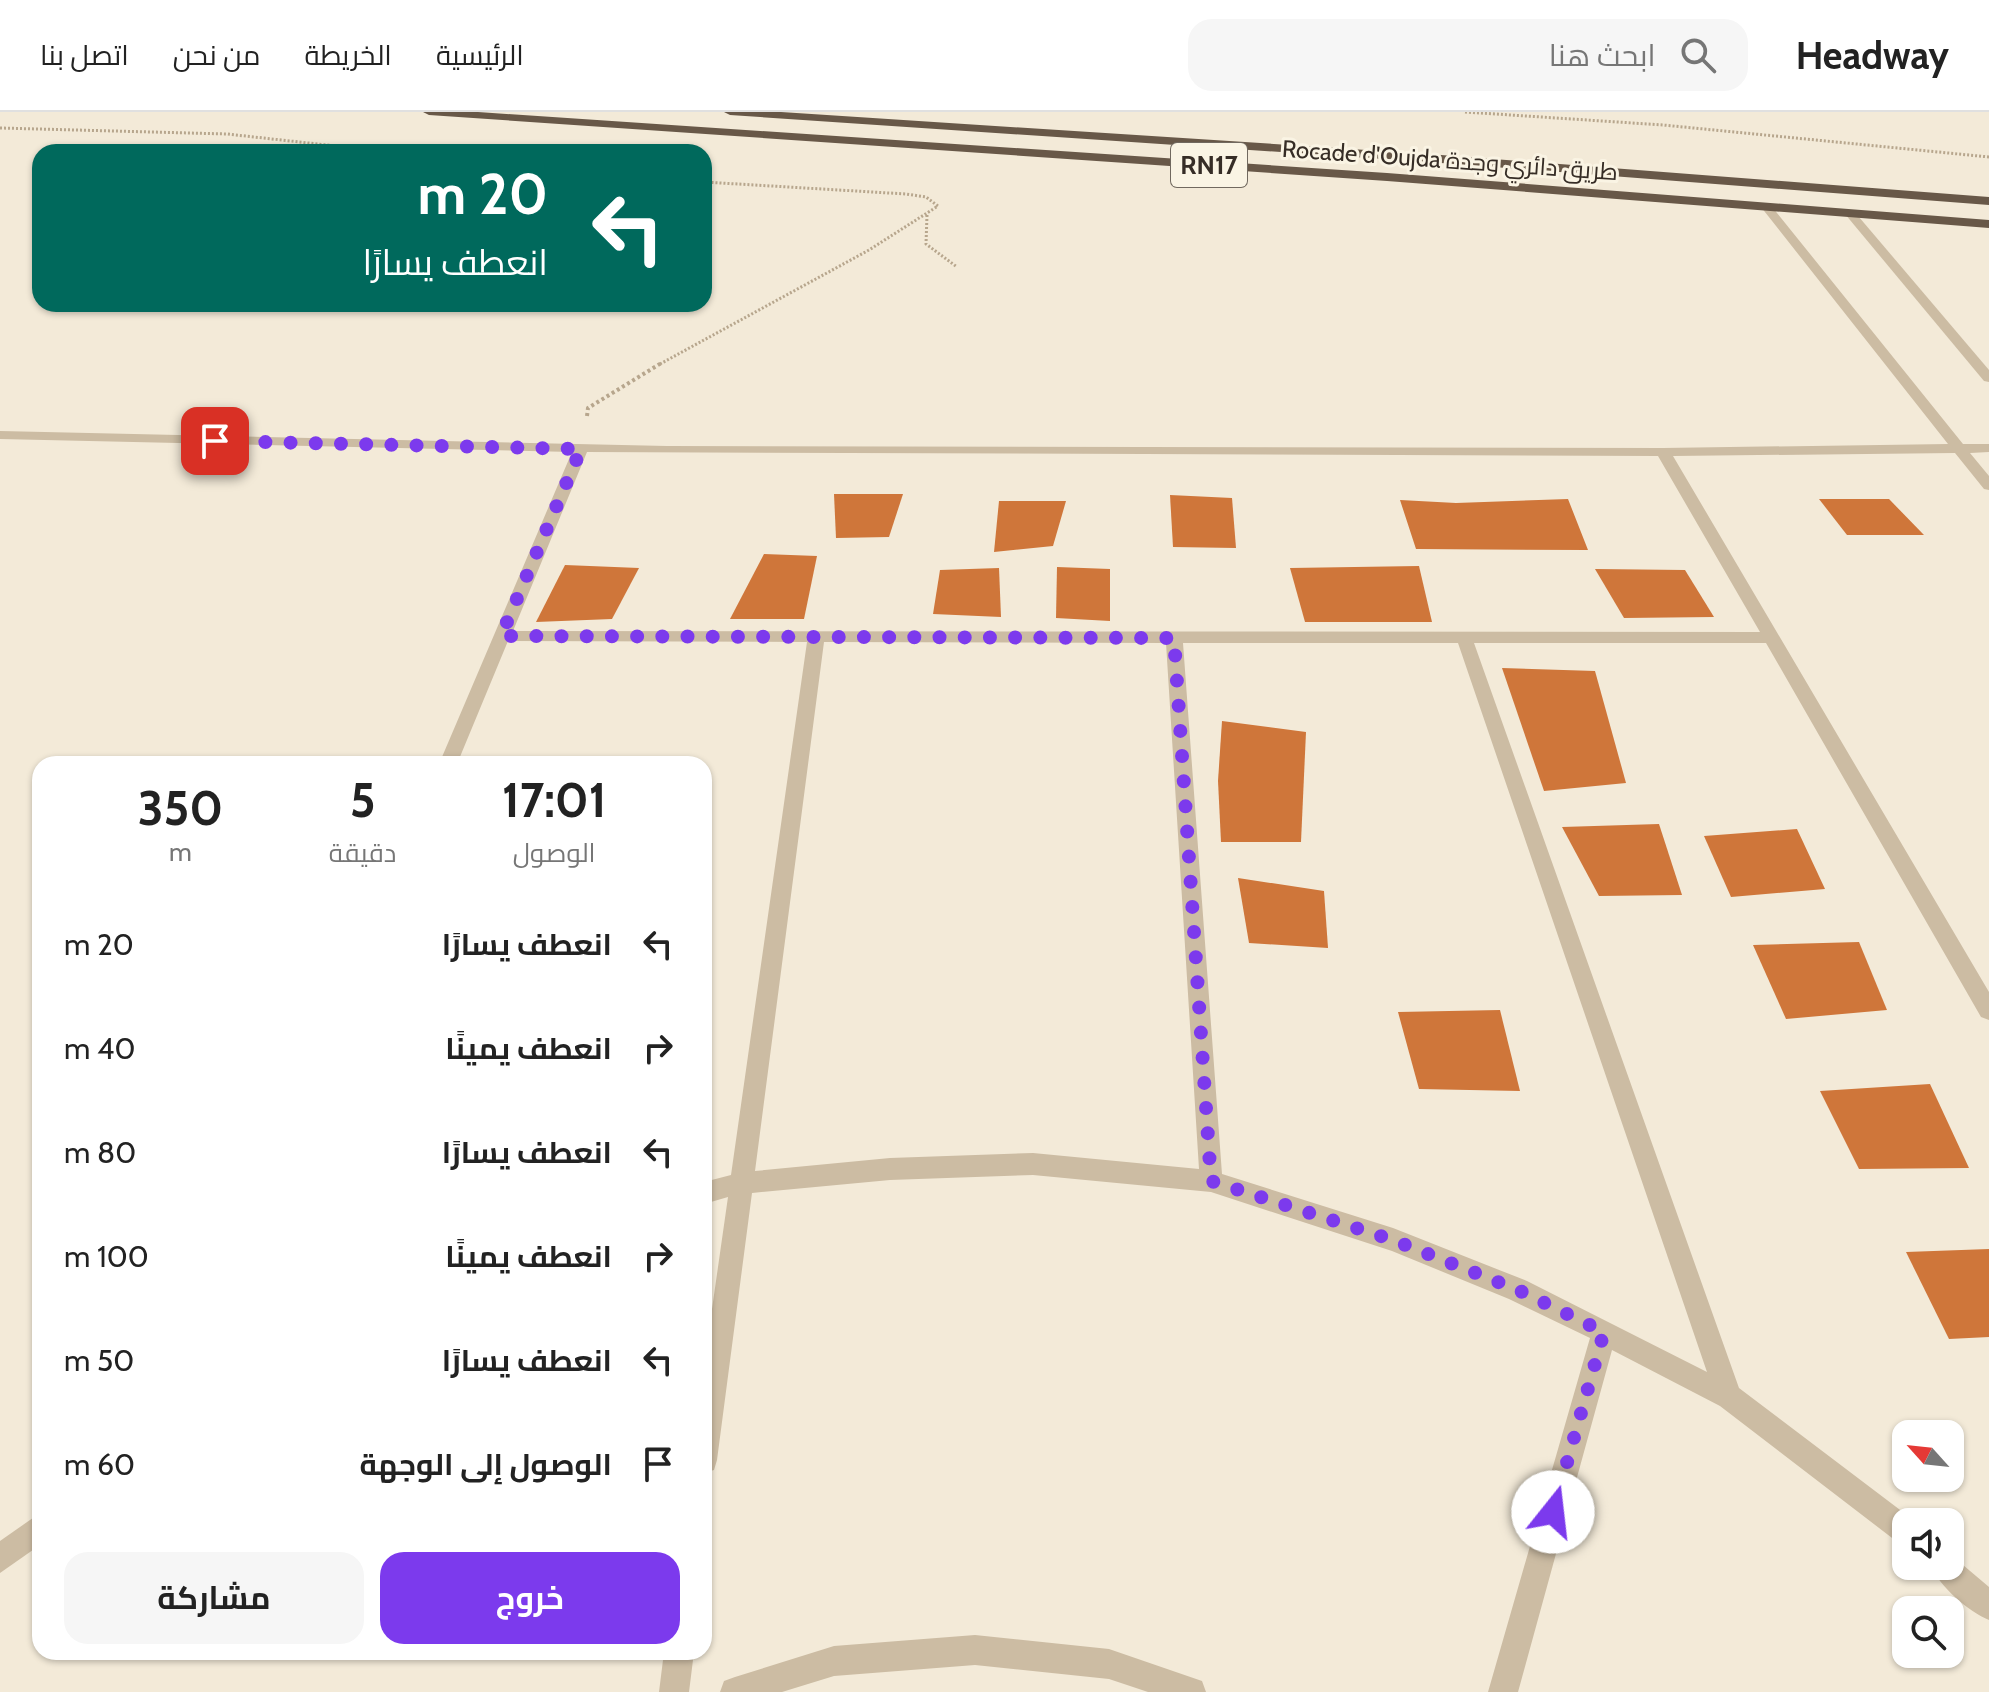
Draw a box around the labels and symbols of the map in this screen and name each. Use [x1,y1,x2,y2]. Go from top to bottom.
street label: Rocade d'Oujda طريق دائري وجدة [1281,134,1619,190]
road number: RN17 [1171,143,1247,187]
pin [181,407,249,475]
north arrow [1892,1420,1964,1492]
position arrow [1511,1470,1595,1554]

